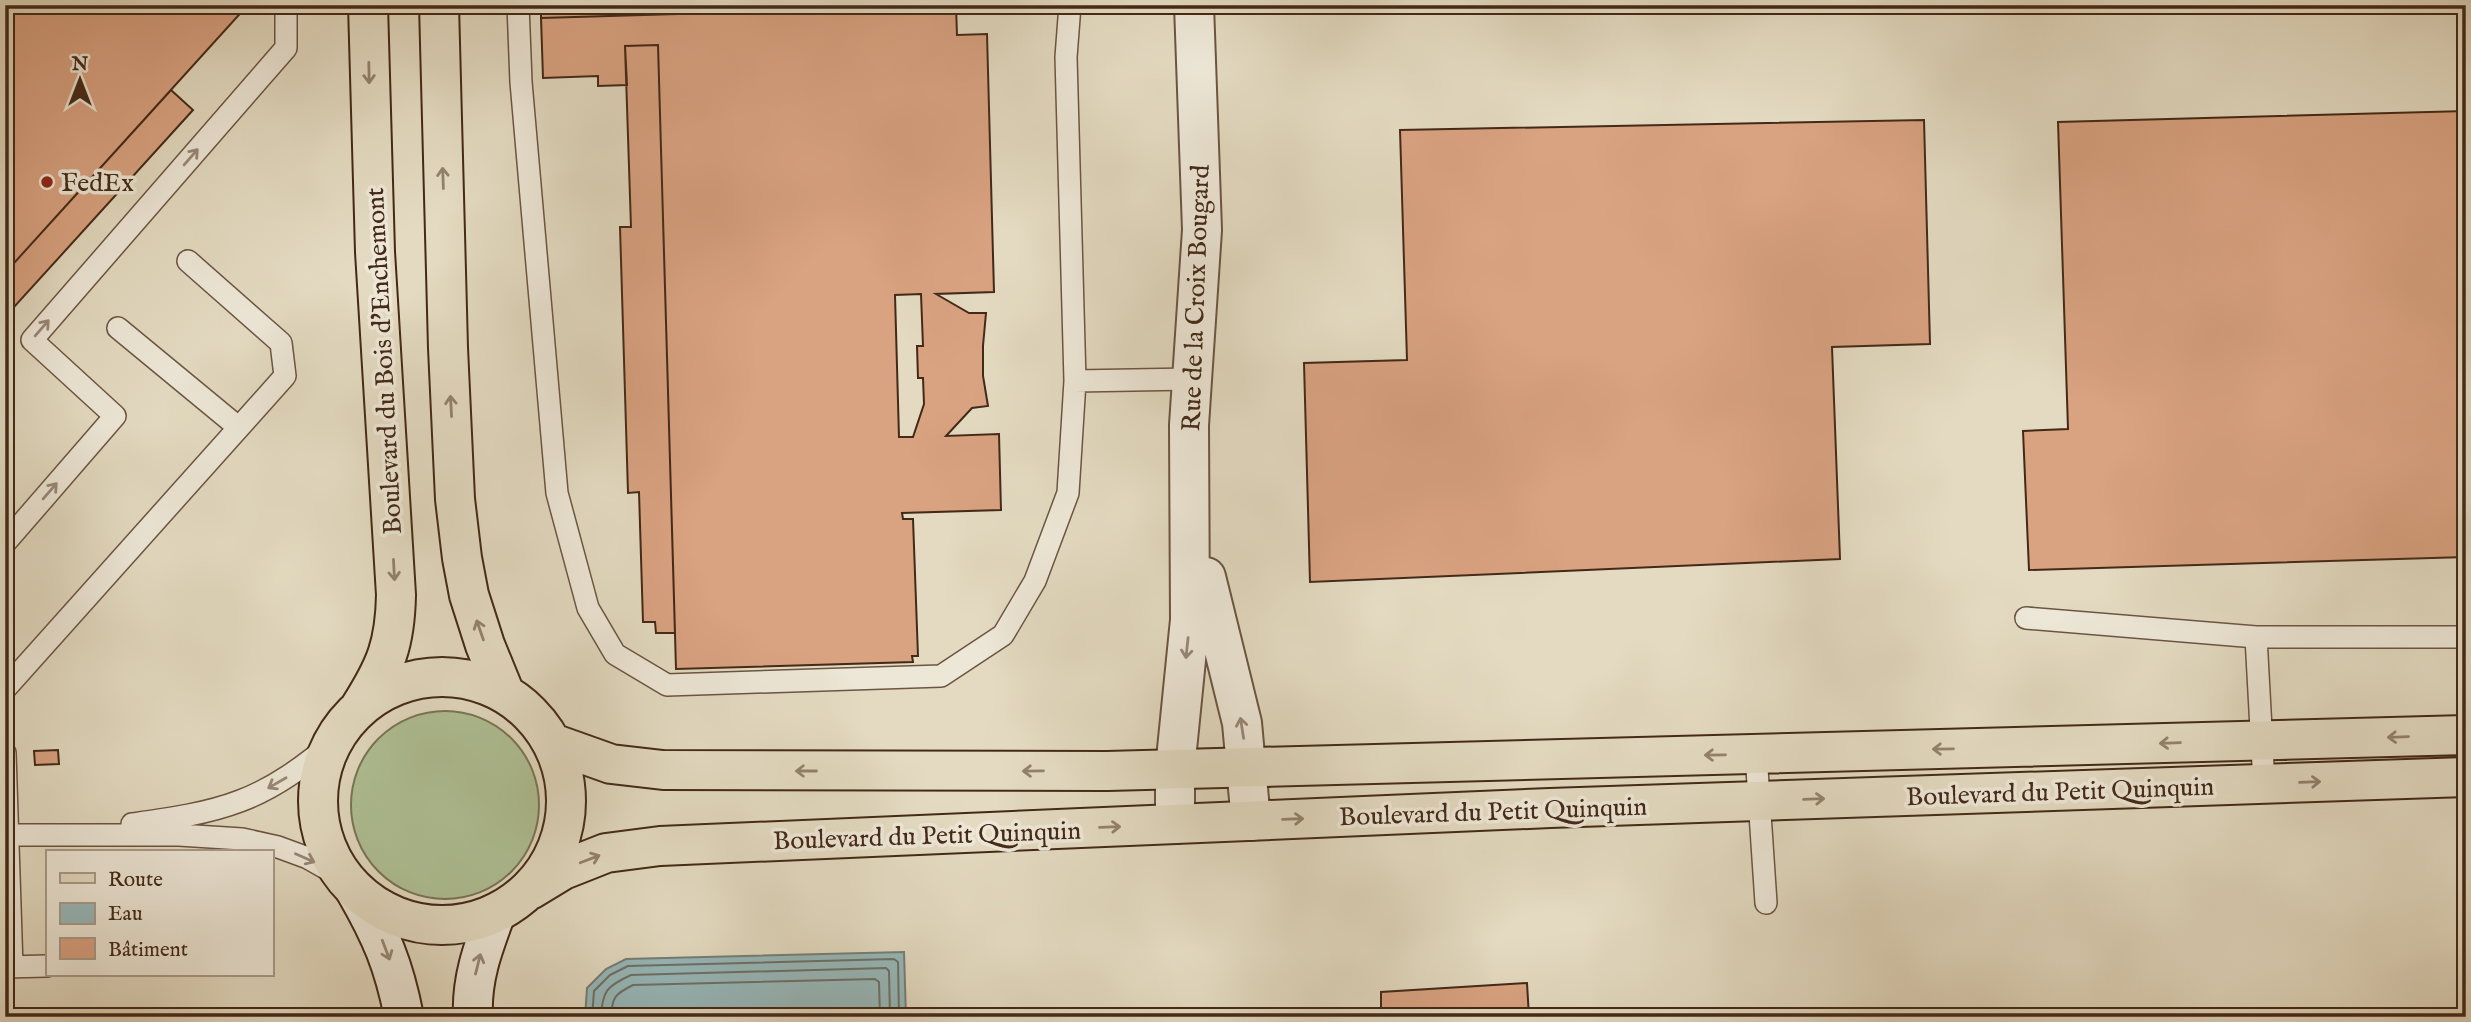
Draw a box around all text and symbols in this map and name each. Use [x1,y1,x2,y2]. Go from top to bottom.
north arrow [46,46,116,116]
text: N [71,53,89,77]
one-way arrow [362,62,376,85]
one-way arrow [183,148,199,166]
street label: Rue de la Croix Bougard [1175,164,1218,432]
place label: FedEx [61,167,134,200]
one-way arrow [437,167,450,190]
marker: FedEx [39,174,55,190]
street label: Boulevard du Bois d'Enchemont [359,186,410,535]
one-way arrow [34,319,50,337]
one-way arrow [444,395,457,418]
one-way arrow [42,483,58,501]
one-way arrow [388,558,401,581]
one-way arrow [473,620,485,642]
one-way arrow [1181,636,1194,659]
one-way arrow [1235,718,1248,740]
one-way arrow [2386,730,2409,744]
one-way arrow [2159,736,2182,750]
one-way arrow [1931,742,1954,756]
one-way arrow [1704,748,1727,762]
one-way arrow [795,764,818,778]
one-way arrow [1022,765,1045,778]
street label: Boulevard du Petit Quinquin [1906,771,2215,814]
one-way arrow [268,776,288,790]
one-way arrow [2299,776,2322,789]
street label: Boulevard du Petit Quinquin [1339,791,1648,834]
one-way arrow [1802,792,1825,805]
one-way arrow [1281,813,1304,826]
street label: Boulevard du Petit Quinquin [773,815,1082,858]
one-way arrow [1098,820,1121,833]
legend [46,850,273,976]
one-way arrow [579,851,601,864]
one-way arrow [293,852,315,865]
text: Route [108,867,163,894]
text: Eau [108,901,143,928]
text: Bâtiment [108,937,188,964]
one-way arrow [381,939,394,961]
one-way arrow [472,953,485,976]

